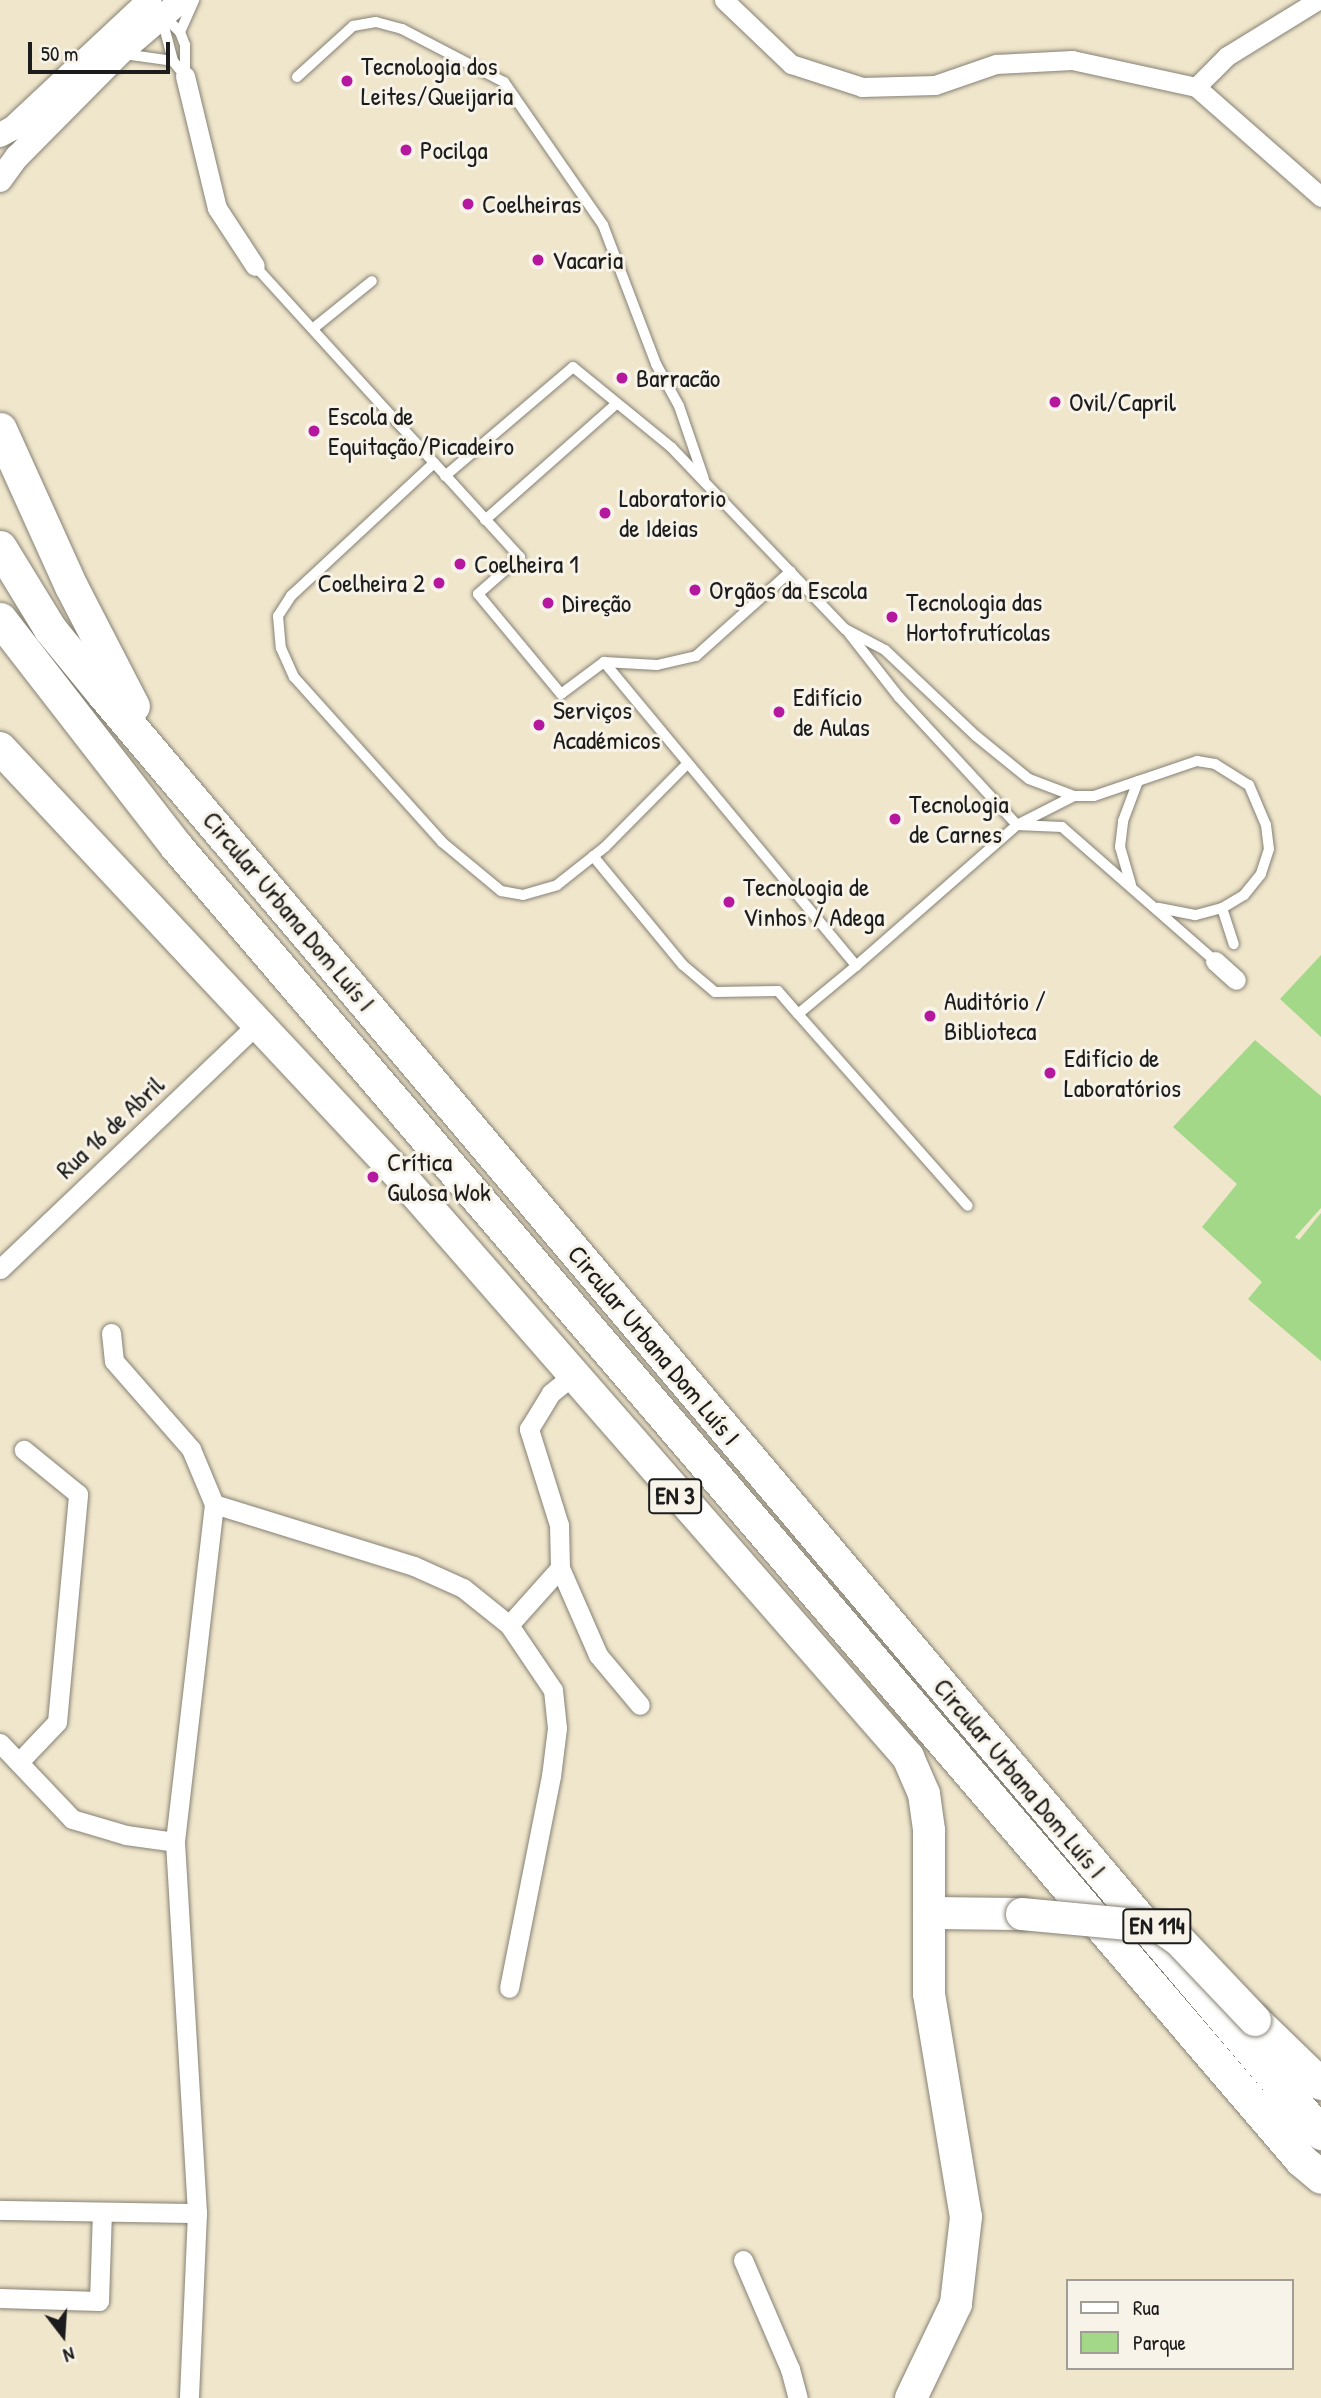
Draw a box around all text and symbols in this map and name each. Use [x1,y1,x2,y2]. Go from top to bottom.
scale bar [32,28,173,72]
text: 50 m [41,39,78,68]
place label: Tecnologia dos Leites/Queijaria [361,50,513,112]
marker: Tecnologia dos Leites/Queijaria [339,73,355,89]
place label: Pocilga [420,134,488,166]
marker: Pocilga [398,142,414,158]
place label: Coelheiras [482,188,581,220]
marker: Coelheiras [460,196,476,212]
place label: Vacaria [552,244,623,276]
marker: Vacaria [530,252,546,268]
place label: Barracão [636,362,720,394]
marker: Barracão [614,370,630,386]
place label: Ovil/Capril [1069,386,1176,418]
marker: Ovil/Capril [1047,394,1063,410]
place label: Escola de Equitação/Picadeiro [328,400,514,462]
marker: Escola de Equitação/Picadeiro [306,423,322,439]
place label: Laboratorio de Ideias [619,482,726,544]
marker: Laboratorio de Ideias [597,505,613,521]
place label: Coelheira 1 [474,548,579,580]
marker: Coelheira 1 [452,556,468,572]
place label: Coelheira 2 [318,567,425,599]
place label: Orgãos da Escola [709,574,867,606]
marker: Coelheira 2 [431,575,447,591]
marker: Orgãos da Escola [687,582,703,598]
place label: Tecnologia das Hortofrutícolas [906,586,1050,648]
place label: Direção [562,587,631,619]
marker: Direção [540,595,556,611]
marker: Tecnologia das Hortofrutícolas [884,609,900,625]
place label: Edifício de Aulas [793,681,870,742]
place label: Serviços Académicos [553,694,661,756]
marker: Edifício de Aulas [771,704,787,720]
marker: Serviços Académicos [531,717,547,733]
place label: Tecnologia de Carnes [909,788,1009,850]
street label: Circular Urbana Dom Luís I [196,805,382,1017]
marker: Tecnologia de Carnes [887,811,903,827]
place label: Tecnologia de Vinhos / Adega [743,871,884,932]
marker: Tecnologia de Vinhos / Adega [721,894,737,910]
place label: Auditório / Biblioteca [944,985,1046,1046]
marker: Auditório / Biblioteca [922,1008,938,1024]
place label: Edifício de Laboratórios [1064,1042,1181,1104]
marker: Edifício de Laboratórios [1042,1065,1058,1081]
street label: Rua 16 de Abril [49,1069,171,1185]
place label: Crítica Gulosa Wok [387,1146,491,1208]
marker: Crítica Gulosa Wok [365,1169,381,1185]
street label: Circular Urbana Dom Luís I [561,1239,747,1451]
road number: EN 3 [647,1476,703,1516]
street label: Circular Urbana Dom Luís I [927,1672,1113,1884]
road number: EN 114 [1122,1906,1192,1947]
legend [1066,2279,1293,2370]
text: Rua [1133,2293,1159,2322]
north arrow [28,2300,98,2370]
text: Parque [1133,2328,1186,2357]
text: N [61,2341,78,2369]

